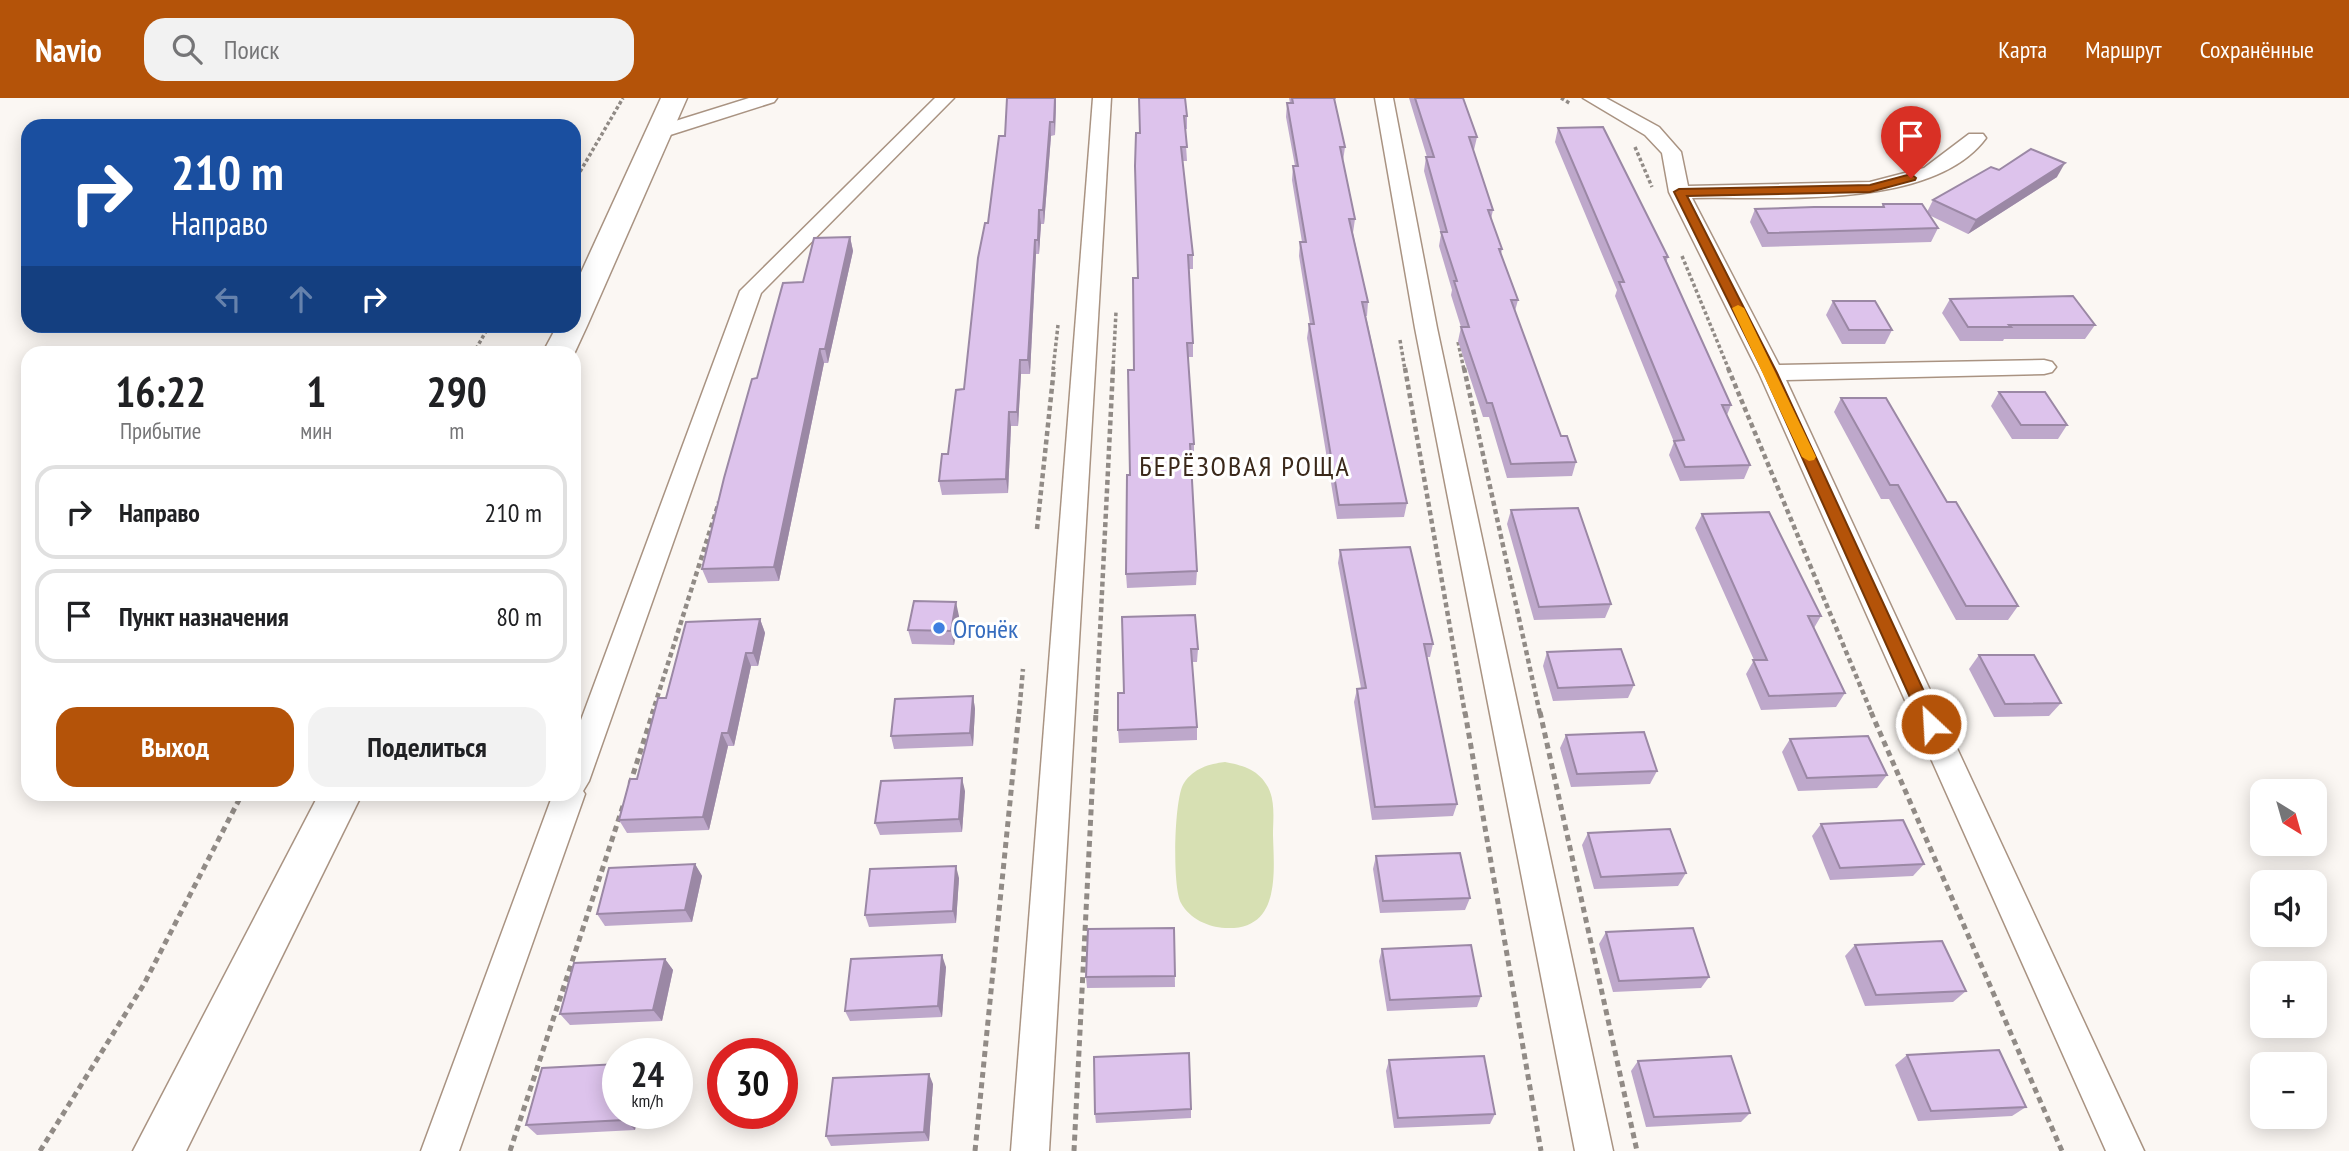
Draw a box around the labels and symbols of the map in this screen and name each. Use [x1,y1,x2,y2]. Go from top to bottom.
pin [1881,106,1941,178]
district label: БЕРЁЗОВАЯ РОЩА [1139,447,1351,484]
place label: Огонёк [953,612,1018,645]
marker: Огонёк [931,620,947,636]
position arrow [1894,687,1968,761]
north arrow [2250,779,2328,856]
speed limit sign: 30 [707,1038,798,1129]

